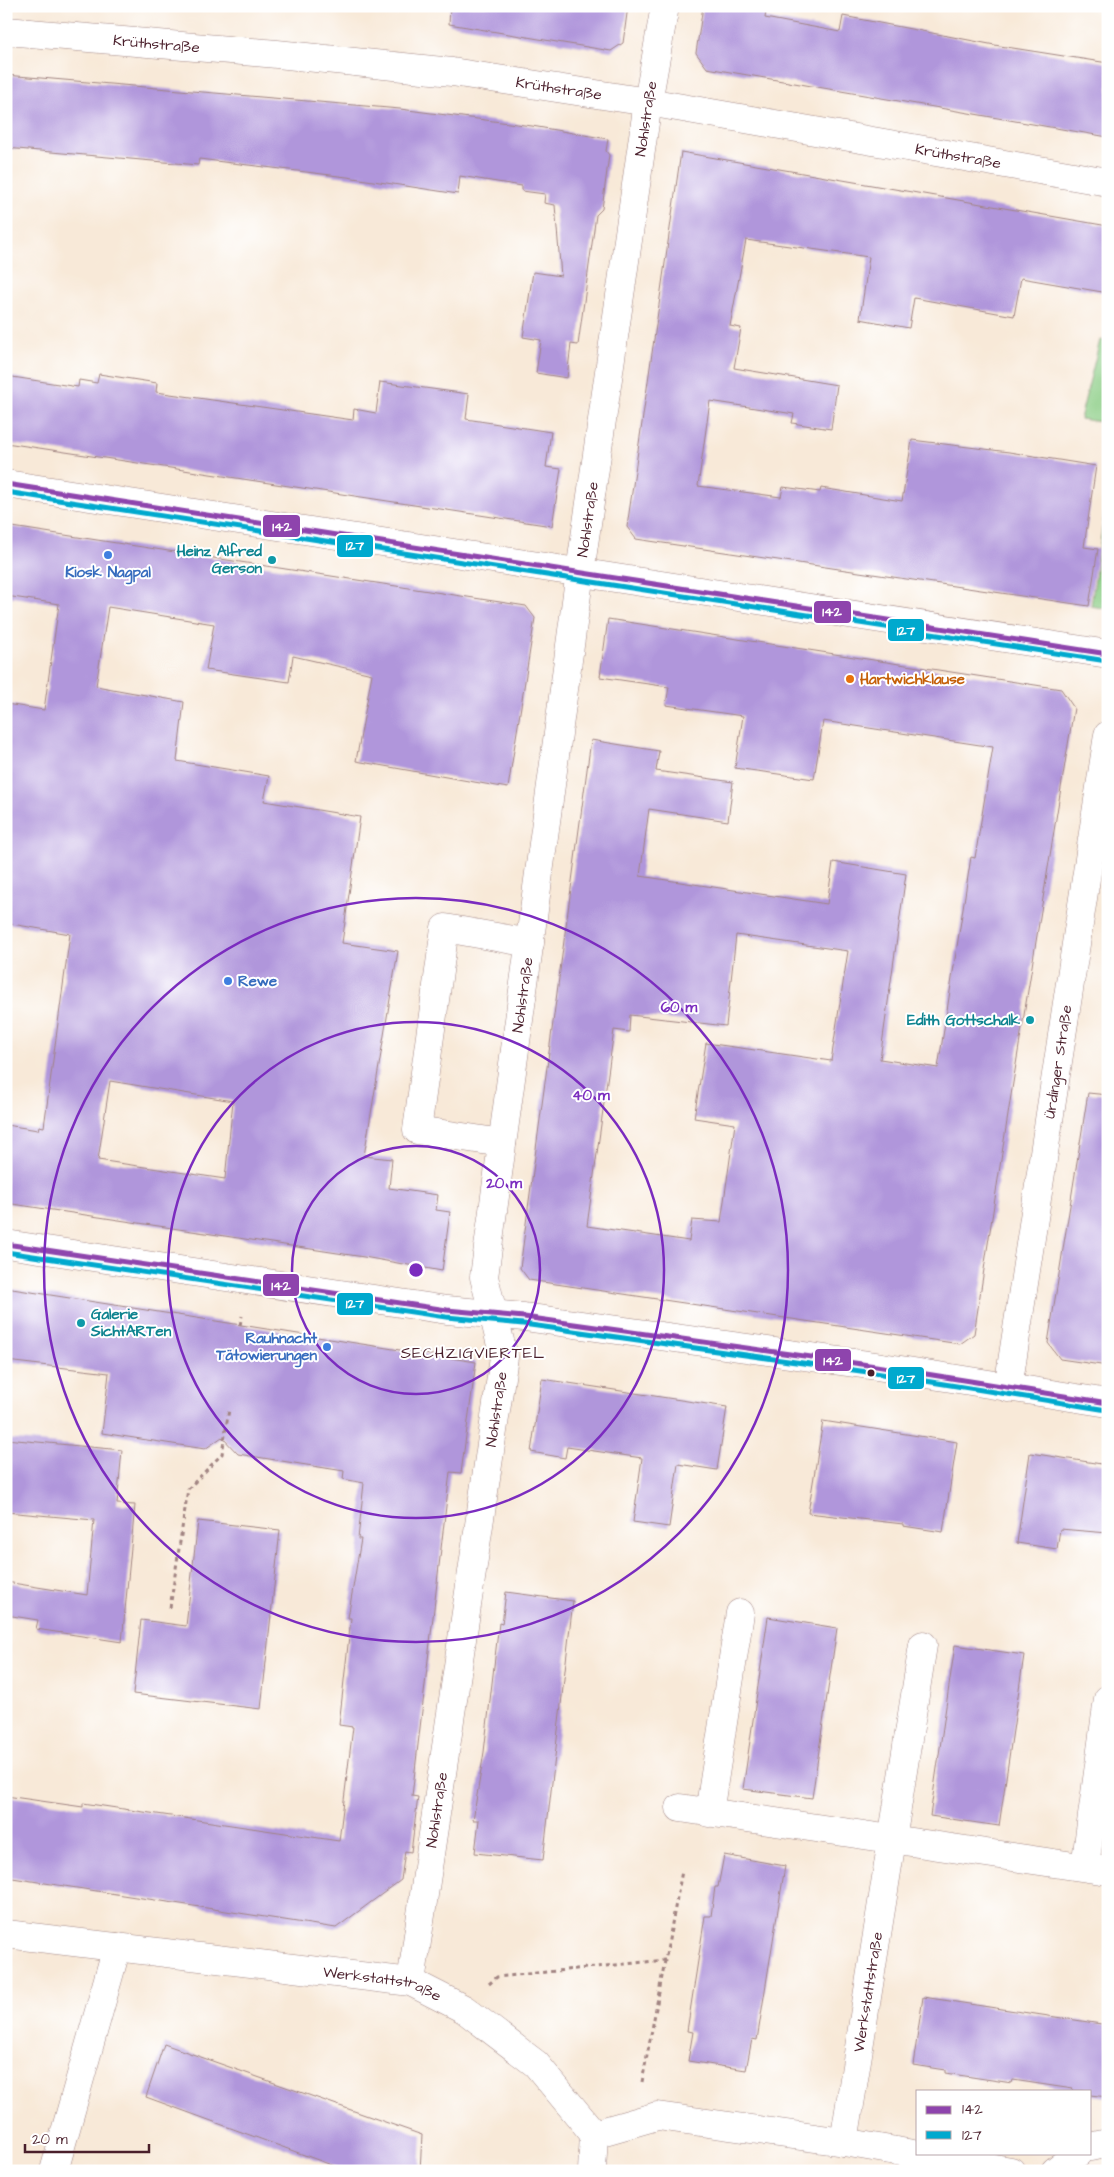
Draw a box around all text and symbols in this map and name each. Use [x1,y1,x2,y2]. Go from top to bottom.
street label: Krüthstraße [112,30,201,58]
street label: Krüthstraße [514,71,603,105]
street label: Nohlstraße [630,79,662,158]
street label: Krüthstraße [914,138,1003,174]
street label: Nohlstraße [572,480,603,558]
line badge: 142 [262,514,301,538]
text: 142 [272,517,293,537]
line badge: 127 [336,534,374,558]
text: 127 [346,536,365,556]
place label: Heinz Alfred Gerson [177,541,262,579]
marker: Kiosk Nagpal [102,549,114,561]
marker: Heinz Alfred Gerson [266,554,278,566]
place label: Kiosk Nagpal [65,562,151,585]
line badge: 142 [813,600,852,624]
text: 142 [822,602,843,622]
line badge: 127 [887,618,925,642]
text: 127 [897,621,916,641]
place label: Hartwichklause [860,669,965,690]
marker: Hartwichklause [844,673,856,685]
street label: Nohlstraße [507,956,538,1034]
place label: Rewe [238,971,277,992]
marker: Rewe [222,975,234,987]
text: 60 m [661,997,698,1018]
street label: Ürdinger Straße [1039,1003,1077,1120]
place label: Edith Gottschalk [907,1010,1021,1031]
marker: Edith Gottschalk [1024,1014,1036,1026]
text: 40 m [572,1085,610,1106]
text: 20 m [485,1173,522,1194]
centre of rings [407,1261,425,1279]
line badge: 142 [262,1273,300,1297]
text: 142 [271,1276,292,1296]
line badge: 127 [336,1292,374,1316]
text: 127 [346,1294,365,1314]
place label: Galerie SichtARTen [90,1304,172,1342]
marker: Galerie SichtARTen [75,1317,87,1329]
place label: Rauhnacht Tätowierungen [215,1328,318,1368]
marker: Rauhnacht Tätowierungen [321,1341,333,1353]
district label: SECHZIGVIERTEL [401,1342,545,1364]
line badge: 142 [814,1348,852,1372]
text: 142 [823,1351,844,1371]
line badge: 127 [887,1366,925,1390]
unlabelled marker [866,1368,876,1378]
text: 127 [897,1369,916,1389]
street label: Nohlstraße [480,1370,512,1448]
street label: Nohlstraße [421,1771,453,1849]
street label: Werkstattstraße [848,1930,888,2054]
street label: Werkstattstraße [322,1961,445,2006]
legend [916,2090,1092,2154]
text: 142 [962,2099,983,2120]
scale bar [25,2122,149,2154]
text: 127 [962,2125,982,2146]
text: 20 m [32,2129,68,2150]

